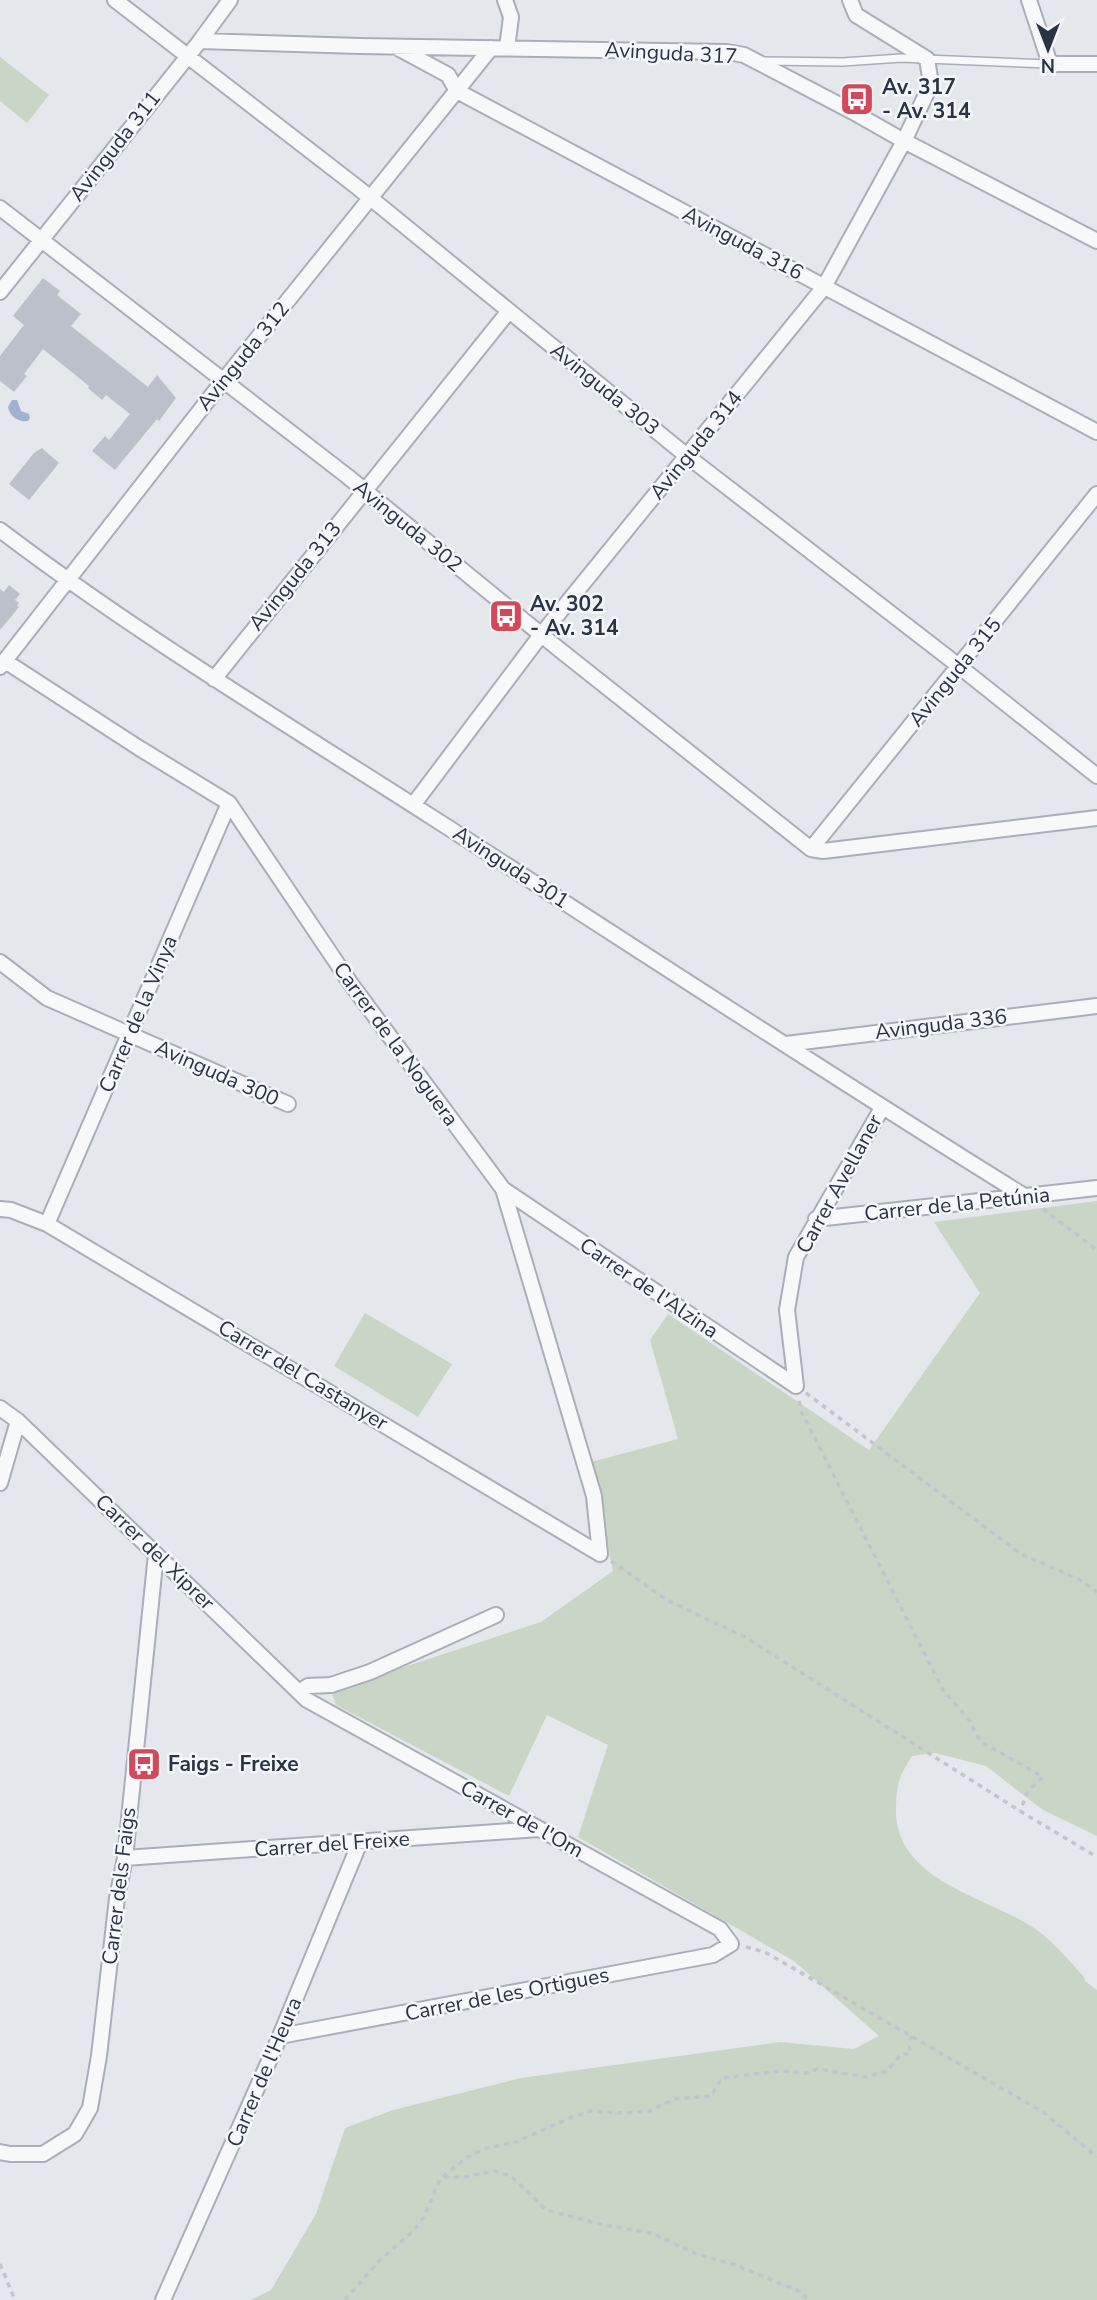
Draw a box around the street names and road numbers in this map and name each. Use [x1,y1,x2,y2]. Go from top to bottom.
street label: Avinguda 317 [604,36,738,70]
street label: Avinguda 311 [63,85,167,207]
street label: Avinguda 316 [678,199,808,287]
street label: Avinguda 312 [190,295,296,417]
street label: Avinguda 303 [544,336,666,442]
street label: Avinguda 314 [643,384,749,506]
street label: Avinguda 302 [347,473,469,579]
street label: Avinguda 313 [242,515,348,637]
street label: Avinguda 315 [902,611,1008,733]
street label: Avinguda 301 [448,819,574,915]
street label: Carrer de la Vinya [92,931,184,1097]
street label: Carrer de la Noguera [327,956,465,1132]
street label: Avinguda 336 [873,1002,1009,1046]
street label: Avinguda 300 [151,1033,283,1113]
street label: Carrer Avellaner [789,1109,889,1258]
street label: Carrer de la Petúnia [863,1180,1051,1228]
street label: Carrer de l'Alzina [574,1231,724,1345]
street label: Carrer del Castanyer [213,1313,394,1437]
street label: Carrer del Xiprer [89,1488,221,1617]
street label: Carrer de l'Om [455,1774,589,1864]
street label: Carrer dels Faigs [95,1806,143,1966]
street label: Carrer del Freixe [253,1825,411,1863]
street label: Carrer de les Ortigues [403,1960,611,2028]
street label: Carrer de l'Heura [220,1993,308,2151]

